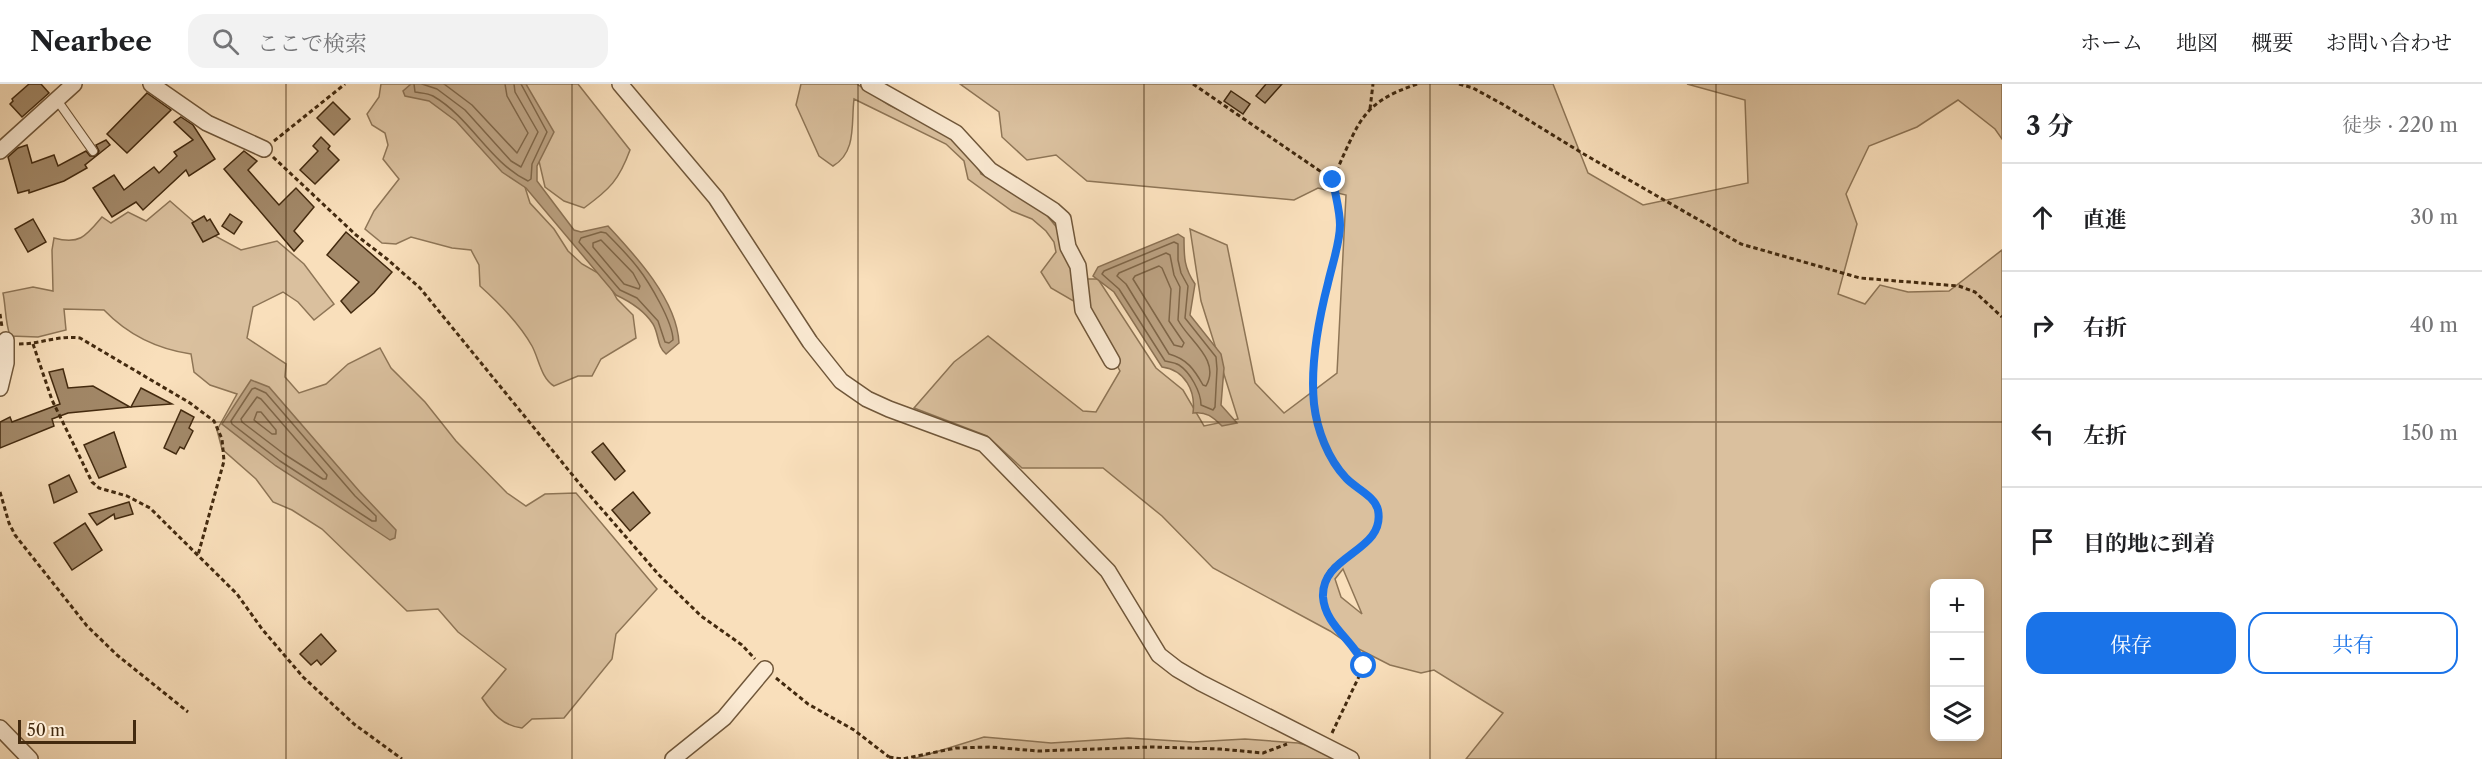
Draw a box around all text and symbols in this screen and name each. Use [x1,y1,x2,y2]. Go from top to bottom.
search box [188,14,608,68]
text: Nearbee [30,24,152,58]
icon: search [209,25,242,58]
text: ここで検索 [257,30,367,57]
text: ホーム [2080,30,2143,55]
text: 地図 [2176,30,2218,55]
text: 概要 [2251,30,2293,55]
text: お問い合わせ [2326,30,2452,55]
text: 3 分 [2026,110,2073,142]
text: 徒歩 · 220 m [2342,113,2458,137]
route end [1319,166,1345,192]
icon: ahead [2026,201,2059,234]
text: 30 m [2410,205,2458,229]
text: 直進 [2083,206,2127,233]
icon: right [2026,309,2059,342]
text: 40 m [2410,313,2458,337]
text: 右折 [2083,314,2127,341]
icon: left [2026,417,2059,450]
text: 150 m [2402,421,2458,445]
text: 左折 [2083,422,2127,449]
icon: arrive [2026,525,2059,558]
text: 目的地に到着 [2083,530,2215,557]
map controls [1930,579,1984,741]
button: + [1930,579,1984,633]
button: 保存 [2026,612,2236,674]
button: 共有 [2248,612,2458,674]
button: − [1930,633,1984,687]
route start [1350,652,1376,678]
button: layers [1930,687,1984,741]
scale bar [18,717,136,744]
text: 50 m [27,720,65,740]

